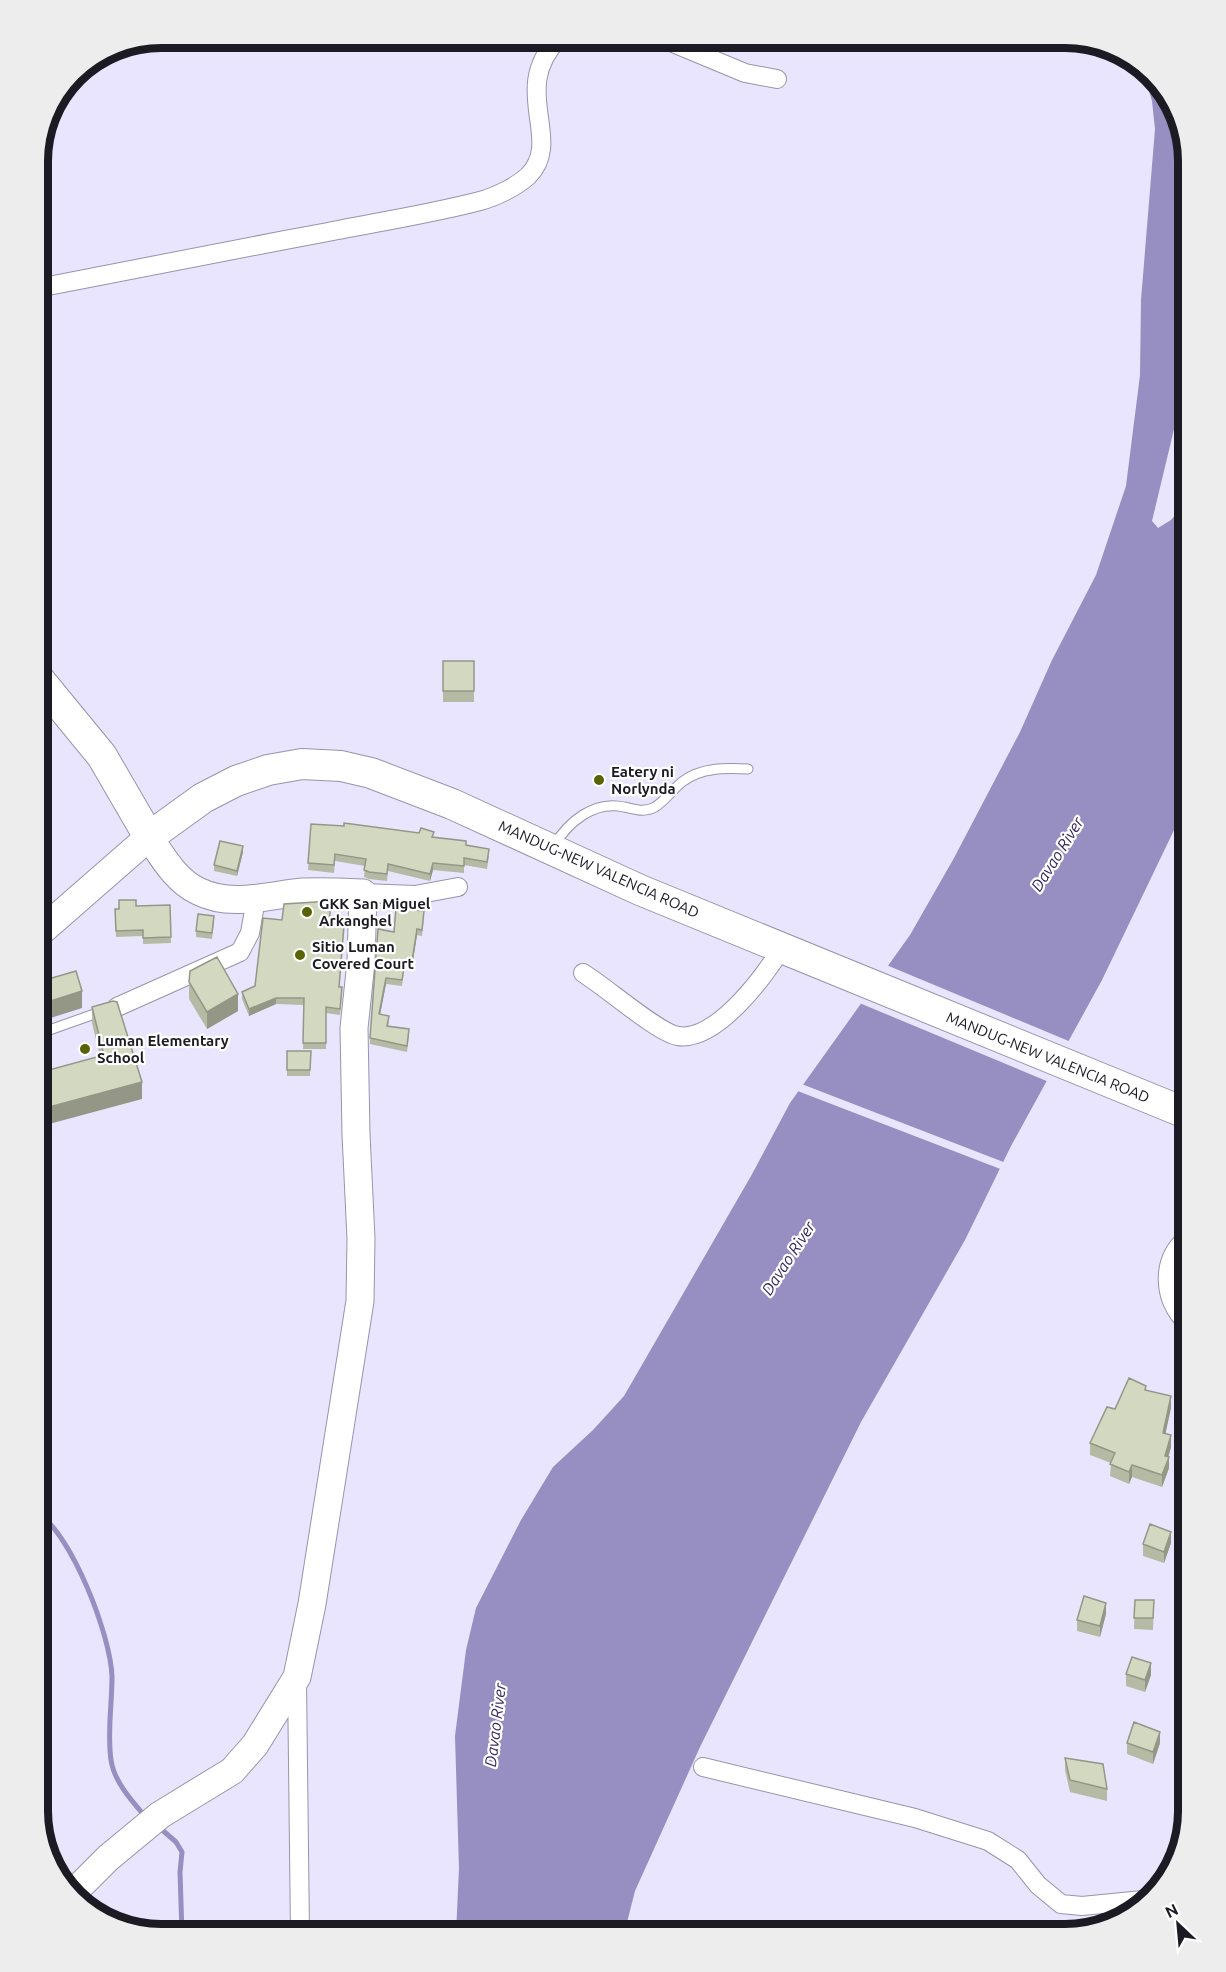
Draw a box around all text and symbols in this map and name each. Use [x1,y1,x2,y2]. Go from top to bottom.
place label: Eatery ni Norlynda [611,763,676,797]
marker: Eatery ni Norlynda [592,773,606,787]
water label: Davao River [1027,813,1087,894]
street label: MANDUG-NEW VALENCIA ROAD [496,817,702,921]
place label: GKK San Miguel Arkanghel [319,895,431,929]
marker: GKK San Miguel Arkanghel [300,905,314,919]
place label: Sitio Luman Covered Court [312,938,414,972]
marker: Sitio Luman Covered Court [293,948,307,962]
street label: MANDUG-NEW VALENCIA ROAD [944,1008,1152,1106]
place label: Luman Elementary School [97,1032,229,1066]
marker: Luman Elementary School [78,1042,92,1056]
water label: Davao River [758,1217,819,1298]
water label: Davao River [481,1681,509,1768]
north arrow [1148,1894,1208,1954]
text: N [1162,1900,1181,1921]

